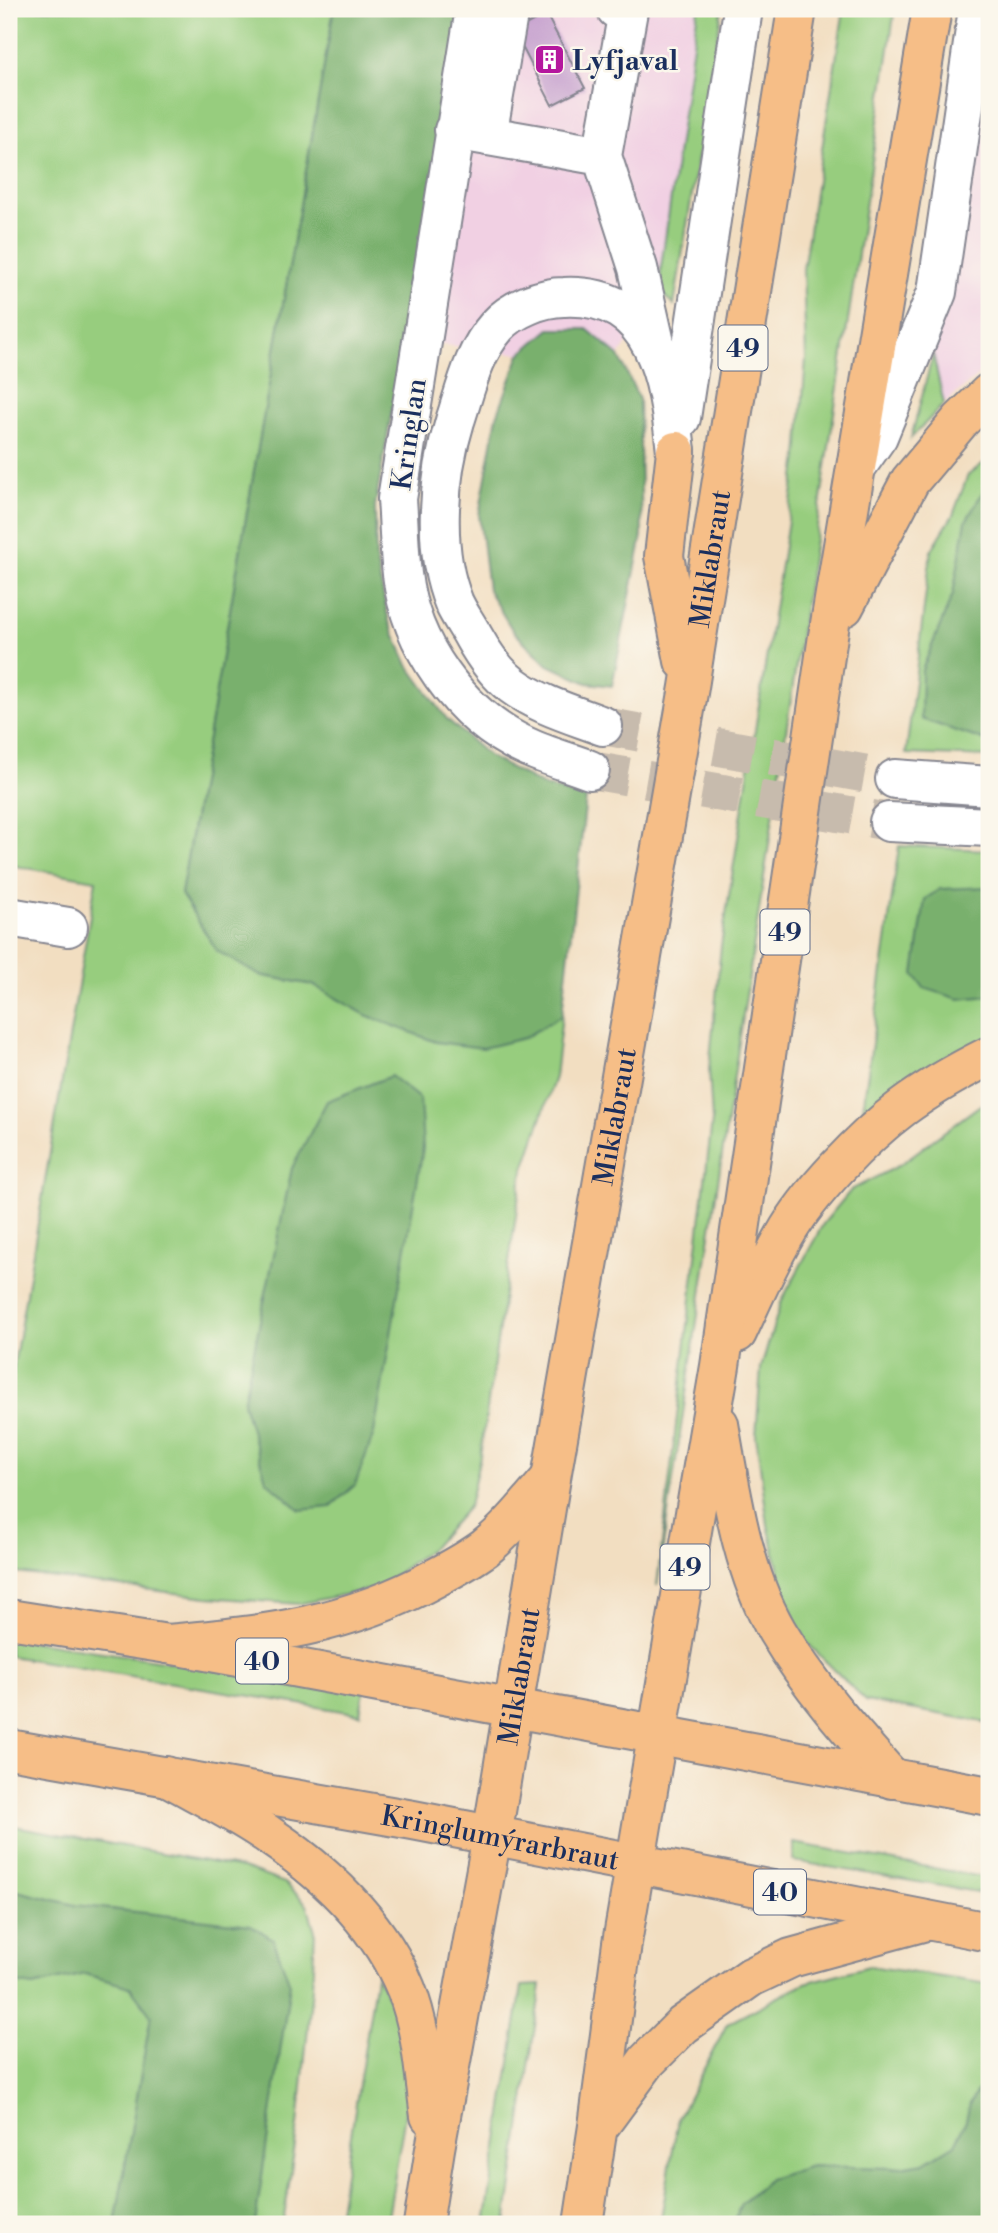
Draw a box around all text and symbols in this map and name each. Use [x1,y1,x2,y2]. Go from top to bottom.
building icon: Lyfjaval [532,43,566,77]
place label: Lyfjaval [572,44,678,79]
road number: 49 [718,326,768,370]
street label: Kringlan [384,376,435,492]
street label: Miklabraut [683,487,739,630]
road number: 49 [760,909,810,954]
street label: Miklabraut [586,1045,645,1188]
road number: 49 [660,1544,710,1590]
street label: Miklabraut [491,1605,548,1748]
road number: 40 [236,1638,288,1684]
street label: Kringlumýrarbraut [378,1799,622,1879]
road number: 40 [754,1870,806,1914]

